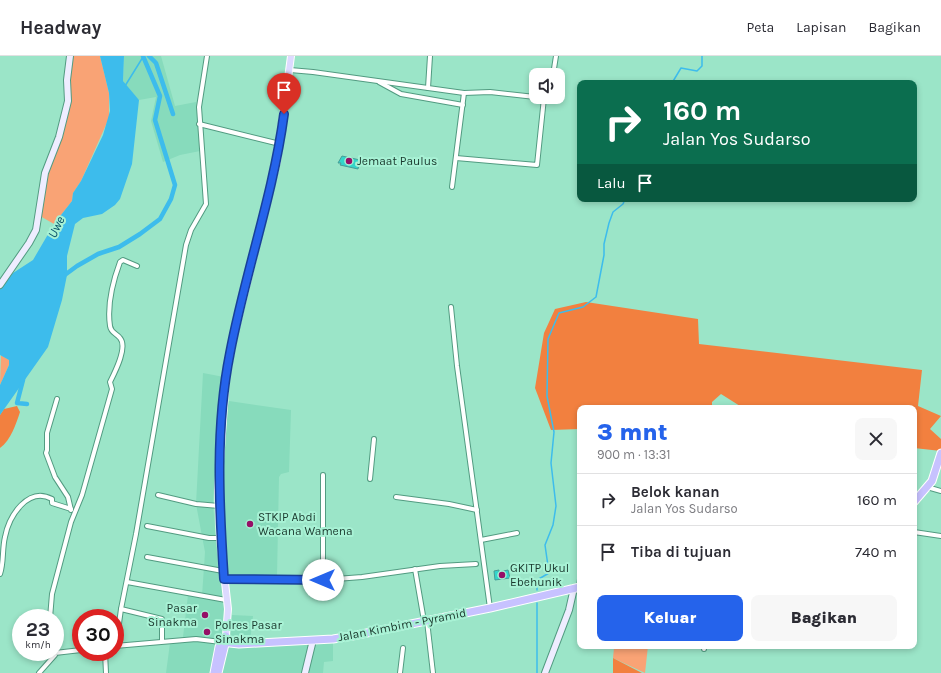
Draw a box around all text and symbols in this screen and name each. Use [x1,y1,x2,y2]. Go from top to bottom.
text: Headway [20,17,101,39]
text: Peta [746,19,774,36]
text: Lapisan [796,19,846,36]
text: Bagikan [868,19,921,36]
map controls [529,68,565,104]
button: sound [529,68,565,104]
pin [267,73,301,114]
icon: arrive [273,79,295,101]
text: 160 m [663,94,741,127]
icon: right [597,96,649,148]
text: Jalan Yos Sudarso [663,128,811,150]
place label: Jemaat Paulus [357,154,437,168]
marker: Jemaat Paulus [344,156,354,166]
icon: arrive [634,172,656,194]
text: Lalu [597,174,626,192]
water label: Uwe [44,214,68,240]
text: 3 mnt [597,418,668,446]
button: close [855,418,897,460]
text: 900 m · 13:31 [597,447,671,462]
text: Belok kanan [631,483,720,501]
icon: right [597,489,619,511]
text: 160 m [857,491,897,509]
text: Jalan Yos Sudarso [631,501,738,516]
place label: STKIP Abdi Wacana Wamena [258,510,353,538]
marker: STKIP Abdi Wacana Wamena [245,519,255,529]
icon: arrive [597,541,619,563]
text: Tiba di tujuan [631,543,731,561]
text: 740 m [855,543,897,561]
position arrow [302,559,344,601]
place label: GKITP Ukul Ebehunik [510,561,569,589]
marker: GKITP Ukul Ebehunik [497,570,507,580]
button: Keluar [597,595,743,641]
button: Bagikan [751,595,897,641]
place label: Pasar Sinakma [148,601,198,629]
street label: Jalan Kimbim - Pyramid [337,606,467,644]
speed limit sign: 30 [72,609,124,661]
marker: Pasar Sinakma [200,610,210,620]
text: 23 [26,618,50,641]
place label: Polres Pasar Sinakma [215,618,282,646]
marker: Polres Pasar Sinakma [202,627,212,637]
text: km/h [25,639,51,651]

